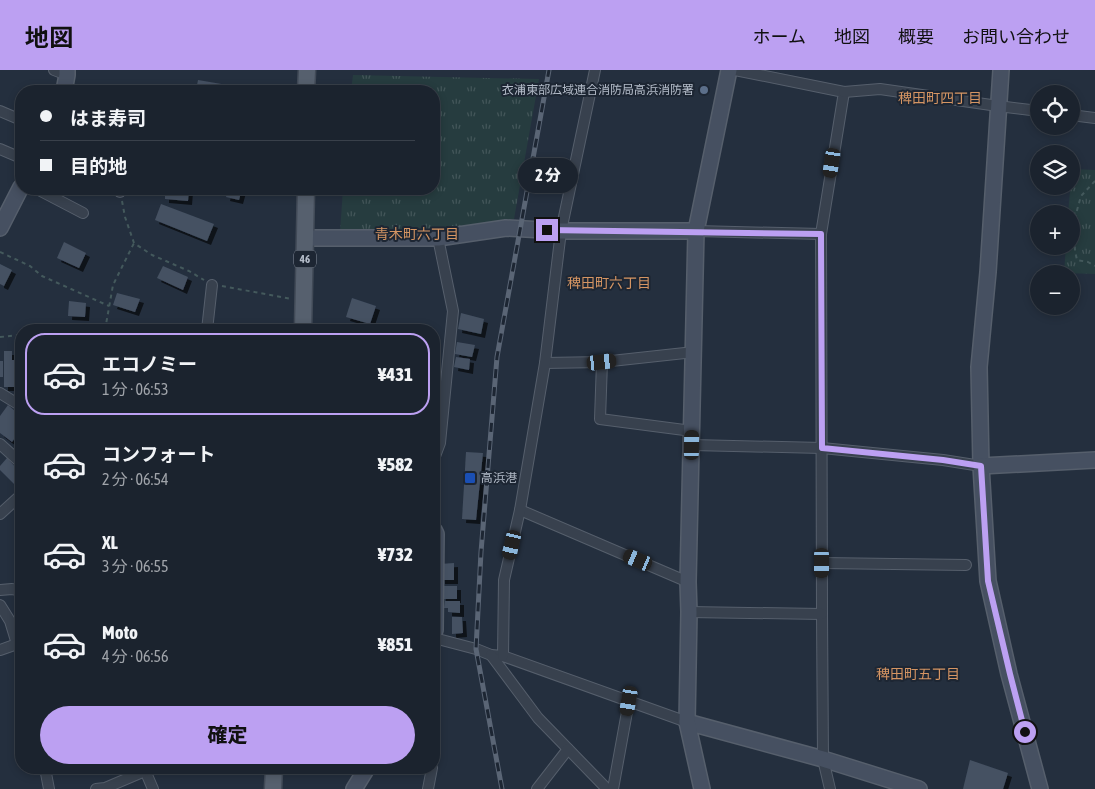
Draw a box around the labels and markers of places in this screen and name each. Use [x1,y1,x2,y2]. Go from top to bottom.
place label: 衣浦東部広域連合消防局高浜消防署 [502,83,694,97]
marker: 衣浦東部広域連合消防局高浜消防署 [698,84,710,96]
marker: 高浜港 [463,471,477,485]
place label: 高浜港 [481,471,517,485]

